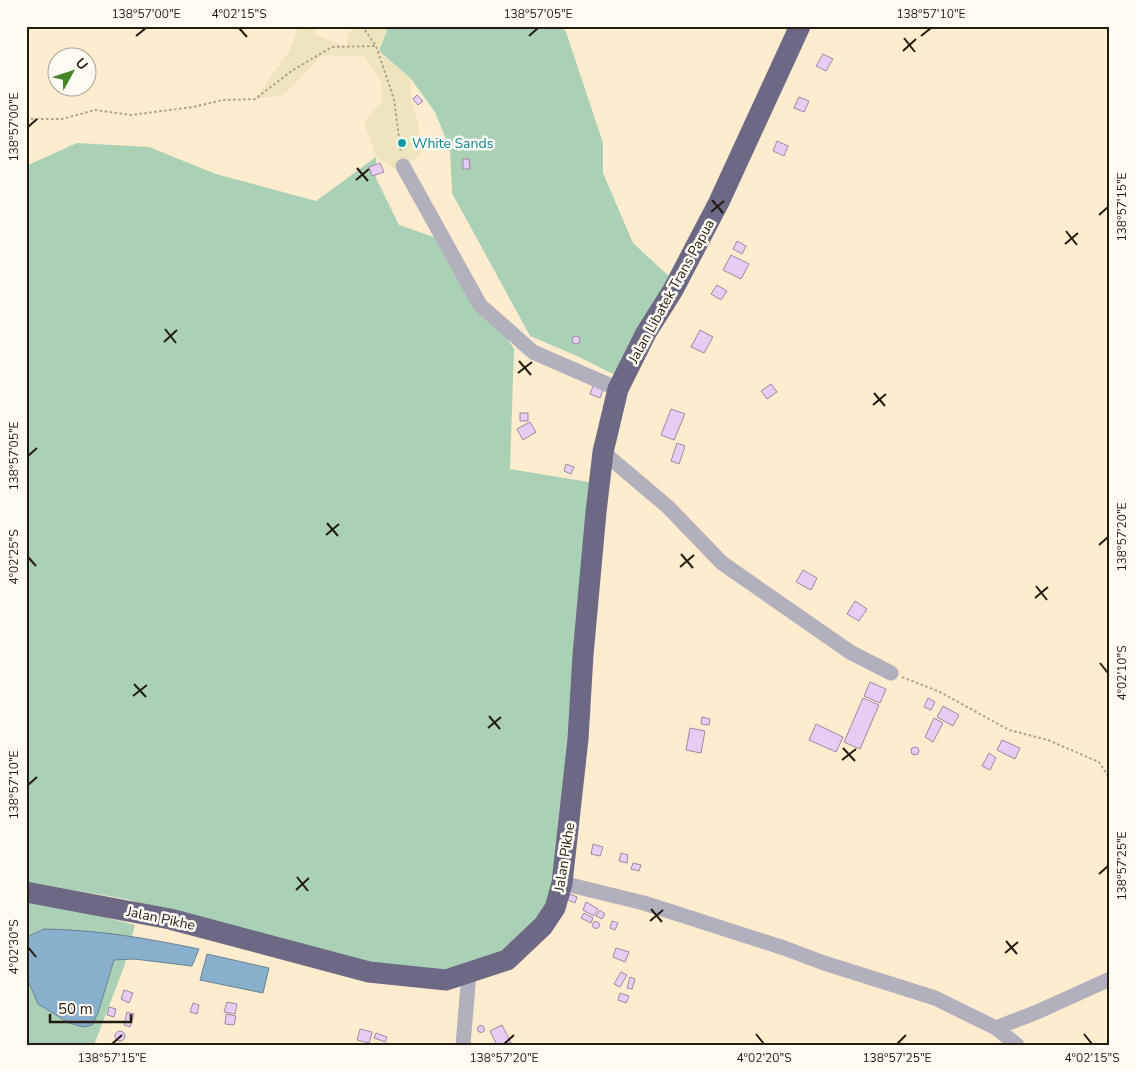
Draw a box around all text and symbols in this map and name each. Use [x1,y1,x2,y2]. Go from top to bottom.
text: 138°57'00"E [111,6,181,22]
text: 4°02'15"S [211,6,267,22]
text: 138°57'05"E [503,6,573,22]
text: 138°57'10"E [896,6,966,22]
north arrow [48,48,98,98]
text: U [71,54,92,74]
text: 138°57'00"E [6,92,22,162]
place label: White Sands [412,134,494,153]
marker: White Sands [396,137,408,149]
text: 138°57'15"E [1114,172,1130,242]
street label: Jalan Libatek Trans Papua [623,216,719,367]
text: 138°57'05"E [6,421,22,491]
text: 138°57'20"E [1114,502,1130,572]
text: 4°02'25"S [6,529,22,585]
text: 4°02'10"S [1114,645,1130,701]
text: 138°57'10"E [6,750,22,820]
street label: Jalan Pikhe [550,821,579,894]
text: 138°57'25"E [1114,831,1130,901]
street label: Jalan Pikhe [124,902,197,935]
text: 4°02'30"S [6,919,22,975]
scale bar [50,991,131,1023]
text: 50 m [58,999,93,1019]
text: 138°57'15"E [77,1050,147,1066]
text: 138°57'20"E [469,1050,539,1066]
text: 4°02'20"S [736,1050,792,1066]
text: 138°57'25"E [862,1050,932,1066]
text: 4°02'15"S [1064,1050,1120,1066]

